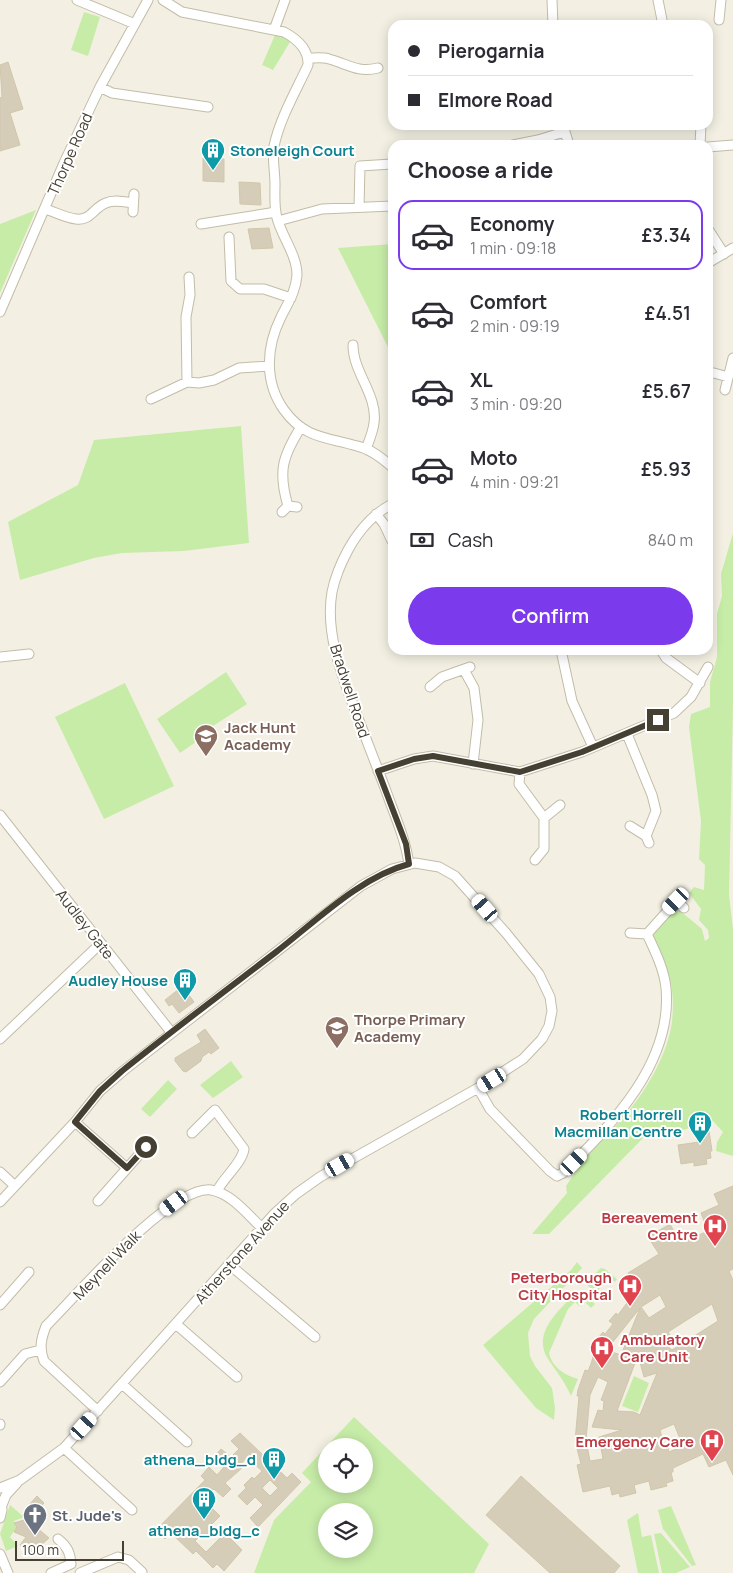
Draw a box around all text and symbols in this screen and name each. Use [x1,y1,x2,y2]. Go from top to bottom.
text: Pierogarnia [438,38,544,64]
text: Elmore Road [438,87,553,113]
street label: Thorpe Road [42,109,98,199]
building icon: Stoneleigh Court [200,137,226,171]
place label: Stoneleigh Court [230,140,355,161]
text: Choose a ride [408,155,553,185]
text: Economy [470,211,554,237]
icon: car [410,213,455,258]
text: £3.34 [642,222,691,248]
text: 1 min · 09:18 [470,237,556,259]
text: Comfort [470,289,547,315]
icon: car [410,291,455,336]
text: £4.51 [645,300,691,326]
text: 2 min · 09:19 [470,315,560,337]
text: XL [470,367,493,393]
icon: car [410,369,455,414]
text: £5.67 [642,378,691,404]
text: 3 min · 09:20 [470,393,562,415]
text: Moto [470,445,517,471]
icon: car [410,447,455,492]
text: £5.93 [641,456,691,482]
text: 4 min · 09:21 [470,471,559,493]
icon: cash [408,526,436,554]
text: Cash [448,527,493,553]
text: 840 m [648,529,693,551]
button: Confirm [408,587,693,645]
street label: Bradwell Road [325,642,375,740]
route end [647,709,669,731]
place label: Jack Hunt Academy [224,717,296,755]
school or university icon: Jack Hunt Academy [193,723,219,757]
street label: Audley Gate [51,885,119,964]
car [660,885,691,917]
car [469,892,500,924]
building icon: Audley House [172,967,198,1001]
place label: Audley House [68,970,168,991]
place label: Thorpe Primary Academy [354,1009,466,1047]
school or university icon: Thorpe Primary Academy [324,1015,350,1049]
car [475,1066,508,1094]
place label: Robert Horrell Macmillan Centre [554,1104,682,1142]
building icon: Robert Horrell Macmillan Centre [687,1110,713,1144]
route start [135,1136,157,1158]
car [558,1146,589,1178]
car [323,1151,356,1179]
car [157,1188,190,1218]
street label: Atherstone Avenue [190,1196,294,1308]
place label: Bereavement Centre [602,1207,698,1245]
hospital icon: Bereavement Centre [702,1213,728,1247]
street label: Meynell Walk [68,1225,146,1304]
place label: Peterborough City Hospital [511,1267,612,1305]
hospital icon: Peterborough City Hospital [617,1273,643,1307]
place label: Ambulatory Care Unit [620,1329,705,1367]
hospital icon: Ambulatory Care Unit [589,1335,615,1369]
car [68,1410,99,1442]
hospital icon: Emergency Care [699,1428,725,1462]
place label: Emergency Care [576,1431,694,1452]
map controls [318,1438,373,1558]
button: locate [318,1438,373,1493]
building icon: athena_bldg_d [261,1446,287,1480]
place label: athena_bldg_d [144,1449,256,1470]
building icon: athena_bldg_c [191,1486,217,1520]
church icon: St. Jude's [22,1502,48,1536]
button: layers [318,1503,373,1558]
place label: St. Jude's [52,1505,122,1526]
place label: athena_bldg_c [148,1520,260,1541]
scale bar [15,1538,124,1561]
text: 100 m [22,1540,59,1559]

